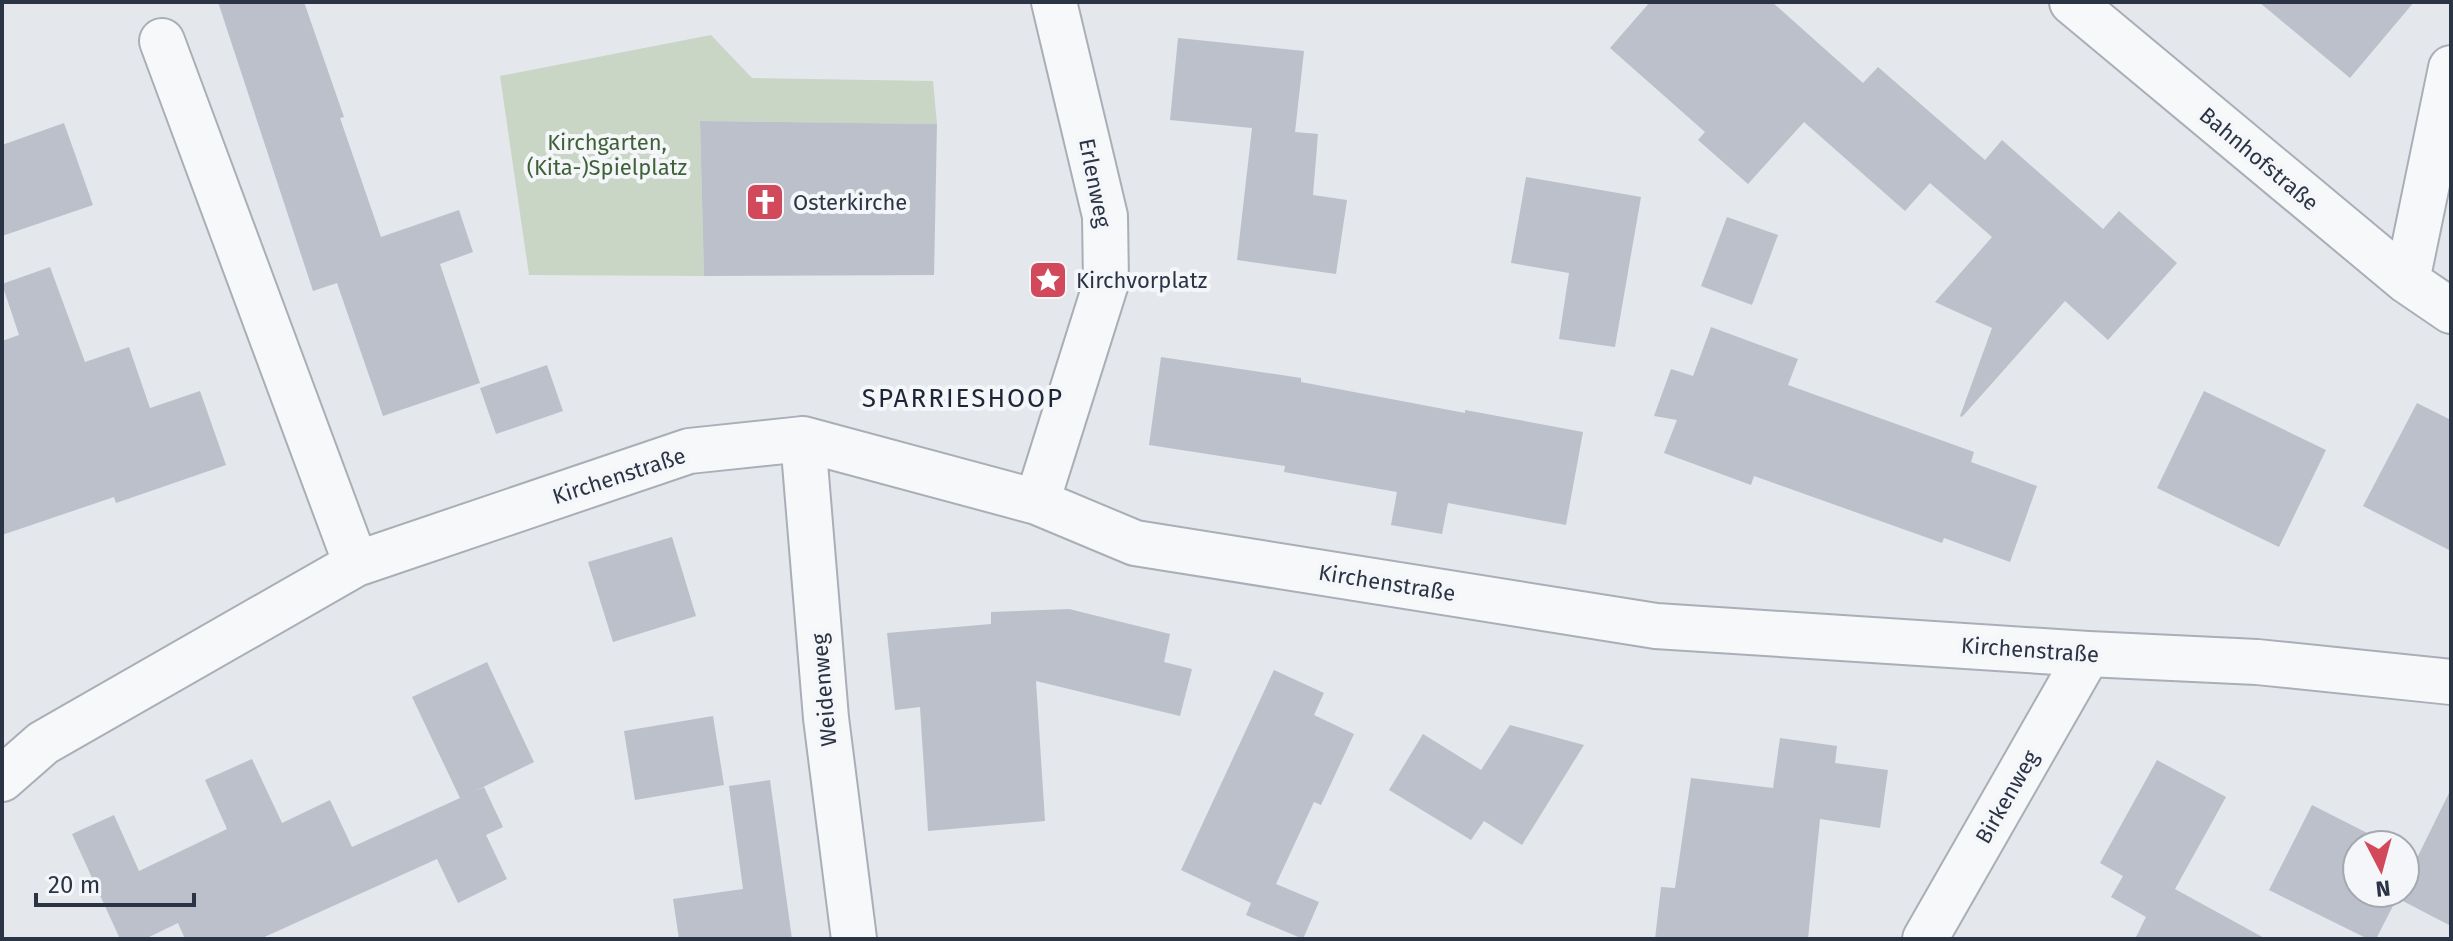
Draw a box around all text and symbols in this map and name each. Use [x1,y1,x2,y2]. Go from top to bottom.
street label: Bahnhofstraße [2194,101,2324,217]
park label: Kirchgarten, (Kita-)Spielplatz [527,129,687,181]
street label: Erlenweg [1073,136,1117,231]
church icon: Osterkirche [744,181,786,223]
place label: Osterkirche [793,189,907,216]
place icon: Kirchvorplatz [1027,259,1069,301]
place label: Kirchvorplatz [1076,267,1207,294]
district label: SPARRIESHOOP [862,383,1064,414]
street label: Kirchenstraße [549,442,689,510]
street label: Kirchenstraße [1317,559,1457,607]
street label: Weidenweg [806,632,842,748]
street label: Kirchenstraße [1960,632,2100,668]
street label: Birkenweg [1970,745,2045,848]
north arrow [2341,829,2421,909]
scale bar [36,857,194,907]
text: 20 m [48,871,100,899]
text: N [2374,874,2392,903]

